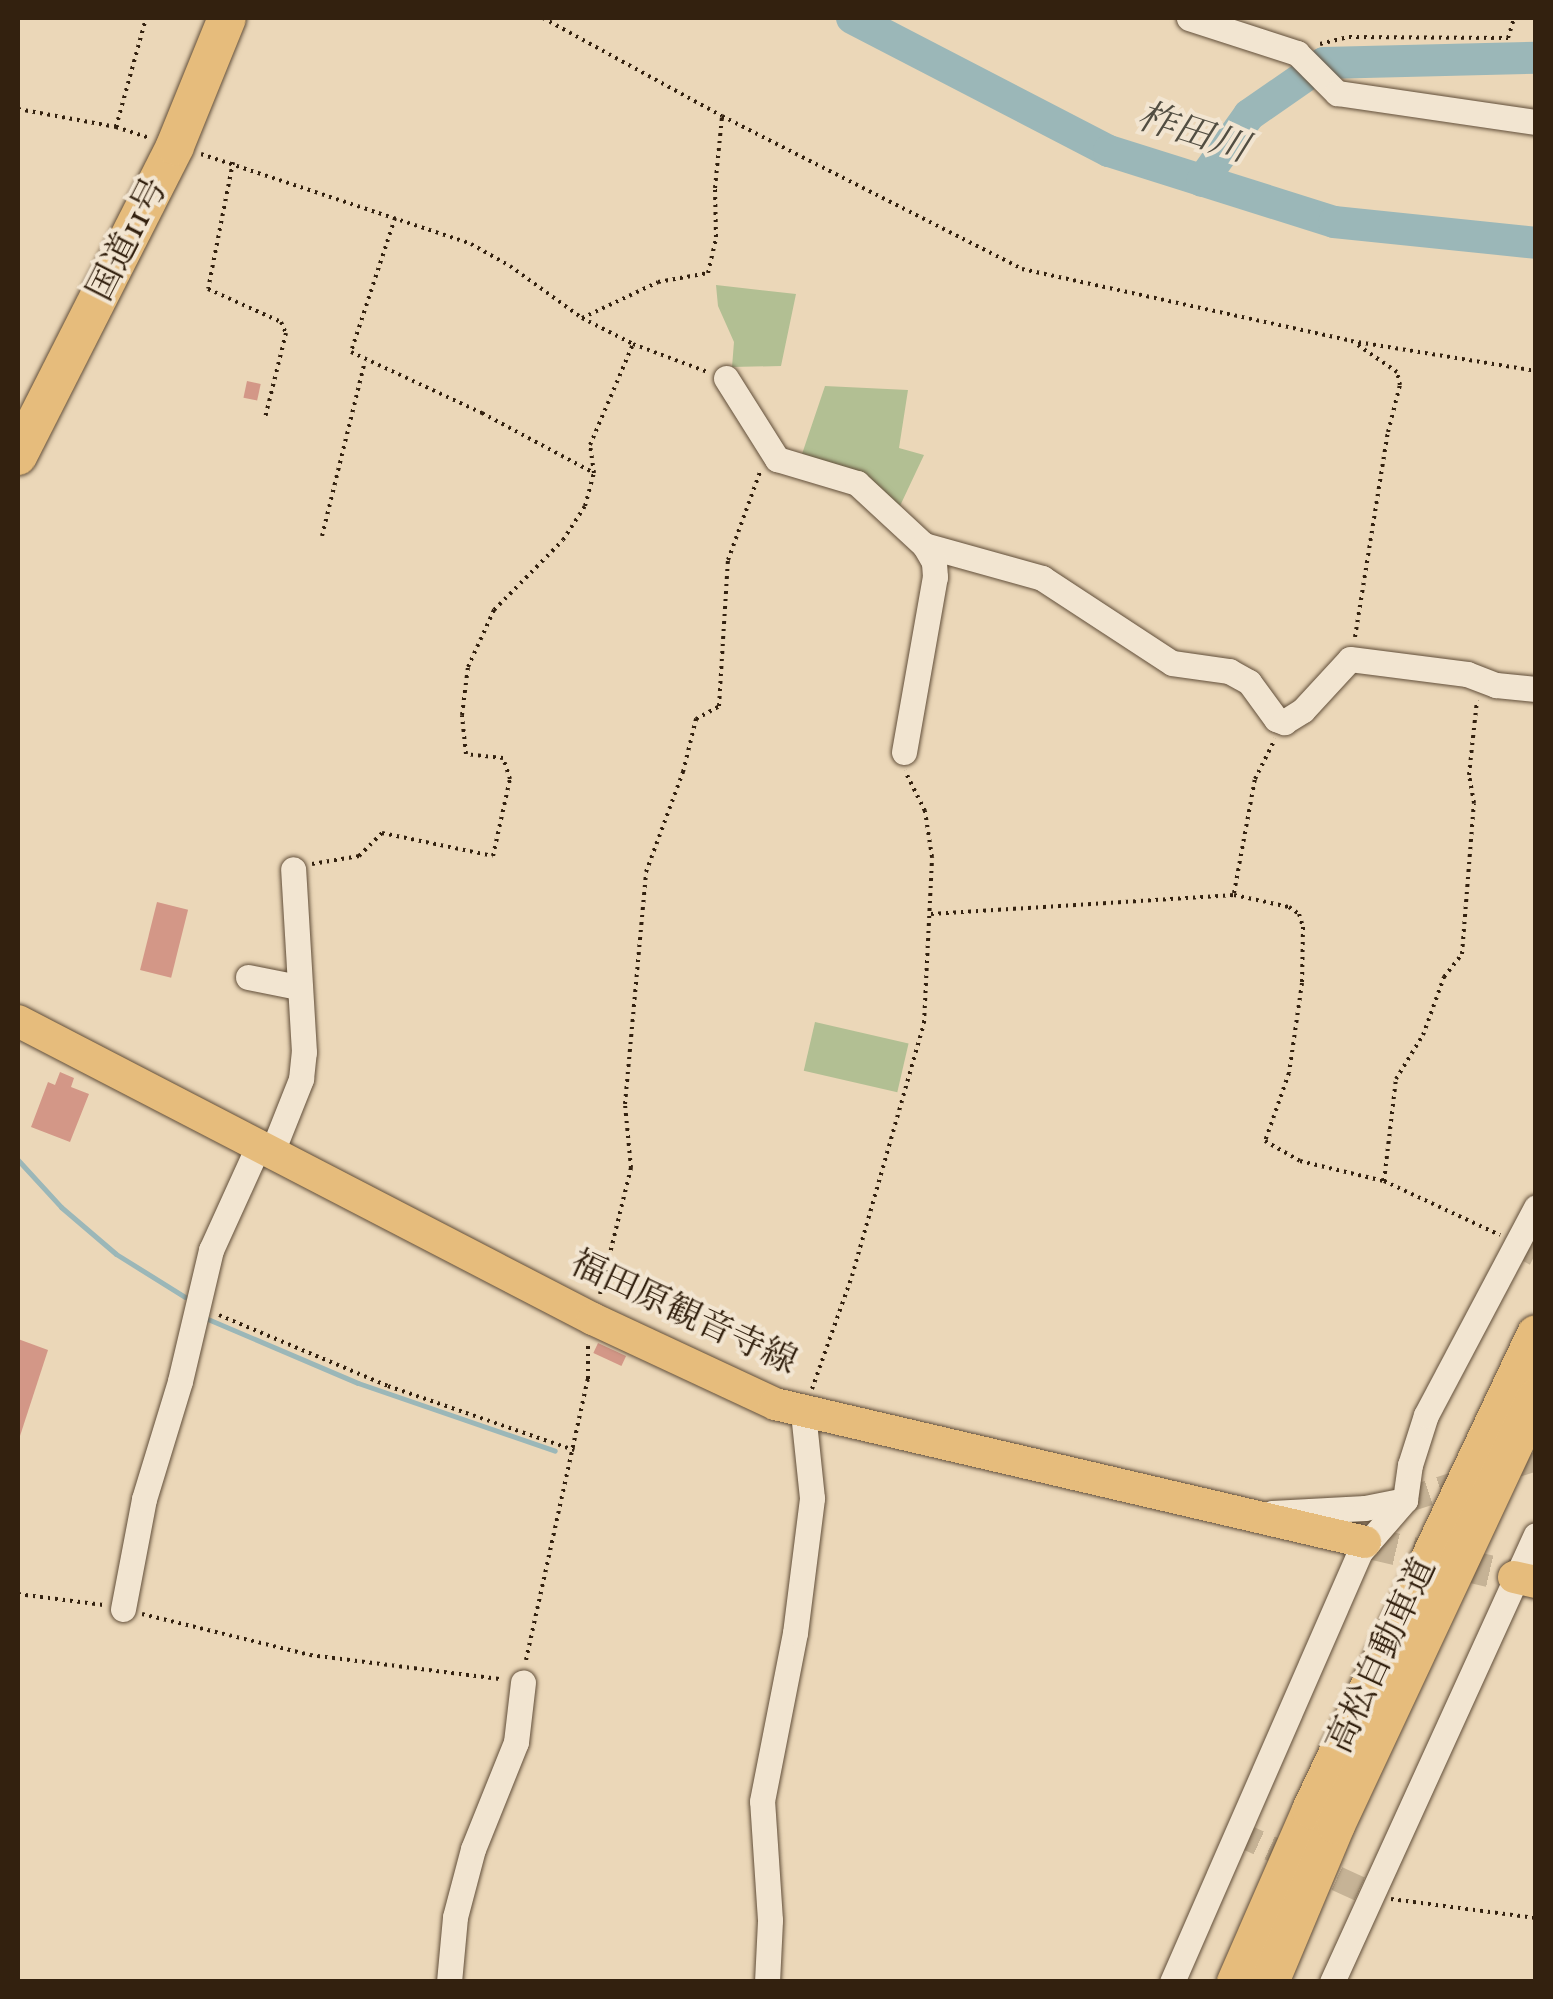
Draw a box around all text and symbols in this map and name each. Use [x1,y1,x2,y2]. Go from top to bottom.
water label: 柞田川 [1131,96,1253,174]
street label: 国道11号 [80,172,178,308]
street label: 福田原観音寺線 [563,1243,803,1385]
street label: 高松自動車道 [1320,1552,1446,1760]

